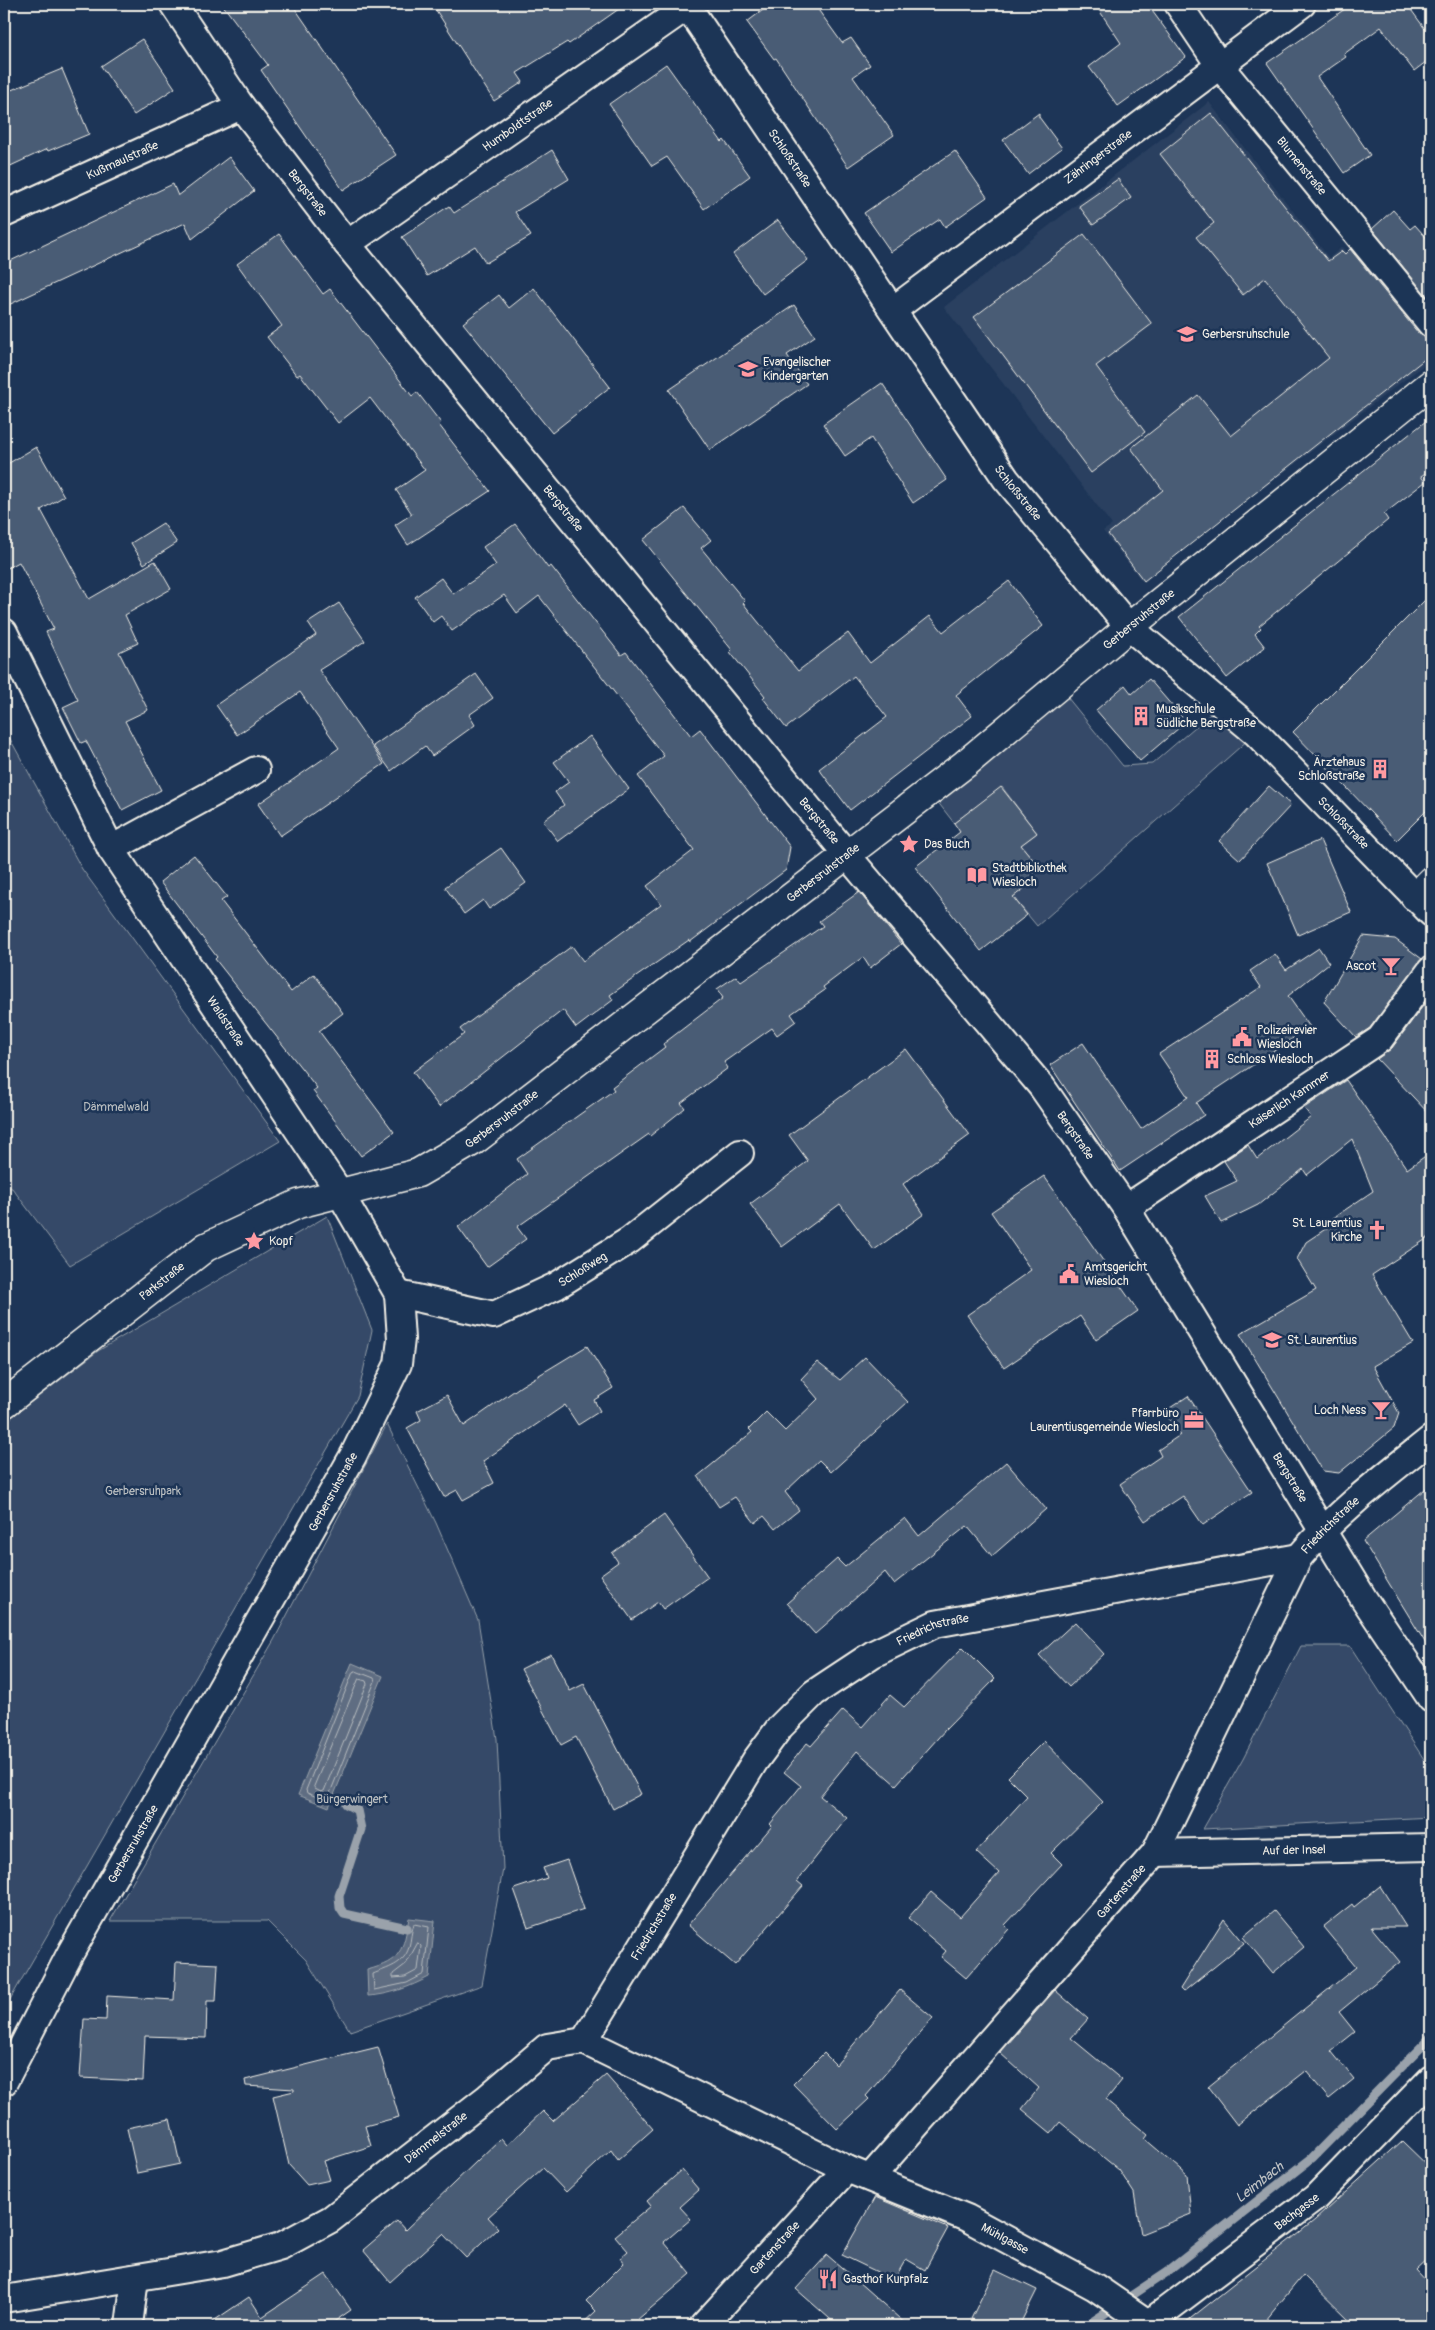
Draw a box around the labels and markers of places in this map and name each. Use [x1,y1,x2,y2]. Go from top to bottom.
school or university icon: Gerbersruhschule [1176,323,1198,345]
place label: Gerbersruhschule [1202,327,1290,342]
place label: Evangelischer Kindergarten [763,355,832,384]
school or university icon: Evangelischer Kindergarten [737,358,759,380]
place label: Musikschule Südliche Bergstraße [1156,702,1256,731]
building icon: Musikschule Südliche Bergstraße [1130,705,1152,727]
place label: Ärztehaus Schloßstraße [1298,754,1366,784]
building icon: Ärztehaus Schloßstraße [1369,758,1391,780]
place icon: Das Buch [898,833,920,855]
place label: Das Buch [924,837,970,852]
place label: Stadtbibliothek Wiesloch [992,861,1067,890]
library icon: Stadtbibliothek Wiesloch [966,864,988,886]
bar icon: Ascot [1380,955,1402,977]
place label: Ascot [1345,959,1376,974]
place label: Polizeirevier Wiesloch [1257,1023,1318,1052]
public building icon: Polizeirevier Wiesloch [1231,1026,1253,1048]
building icon: Schloss Wiesloch [1201,1048,1223,1070]
place label: Schloss Wiesloch [1227,1052,1313,1067]
place label: St. Laurentius Kirche [1292,1216,1363,1245]
church icon: St. Laurentius Kirche [1366,1219,1388,1241]
place icon: Kopf [243,1230,265,1252]
place label: Kopf [269,1234,293,1249]
place label: Amtsgericht Wiesloch [1084,1260,1148,1289]
public building icon: Amtsgericht Wiesloch [1058,1263,1080,1285]
school or university icon: St. Laurentius [1261,1329,1283,1351]
place label: St. Laurentius [1287,1333,1358,1348]
bar icon: Loch Ness [1370,1399,1392,1421]
place label: Loch Ness [1314,1403,1367,1418]
place label: Pfarrbüro Laurentiusgemeinde Wiesloch [1030,1406,1180,1435]
office icon: Pfarrbüro Laurentiusgemeinde Wiesloch [1183,1409,1205,1431]
restaurant icon: Gasthof Kurpfalz [817,2268,839,2290]
place label: Gasthof Kurpfalz [843,2272,929,2287]

